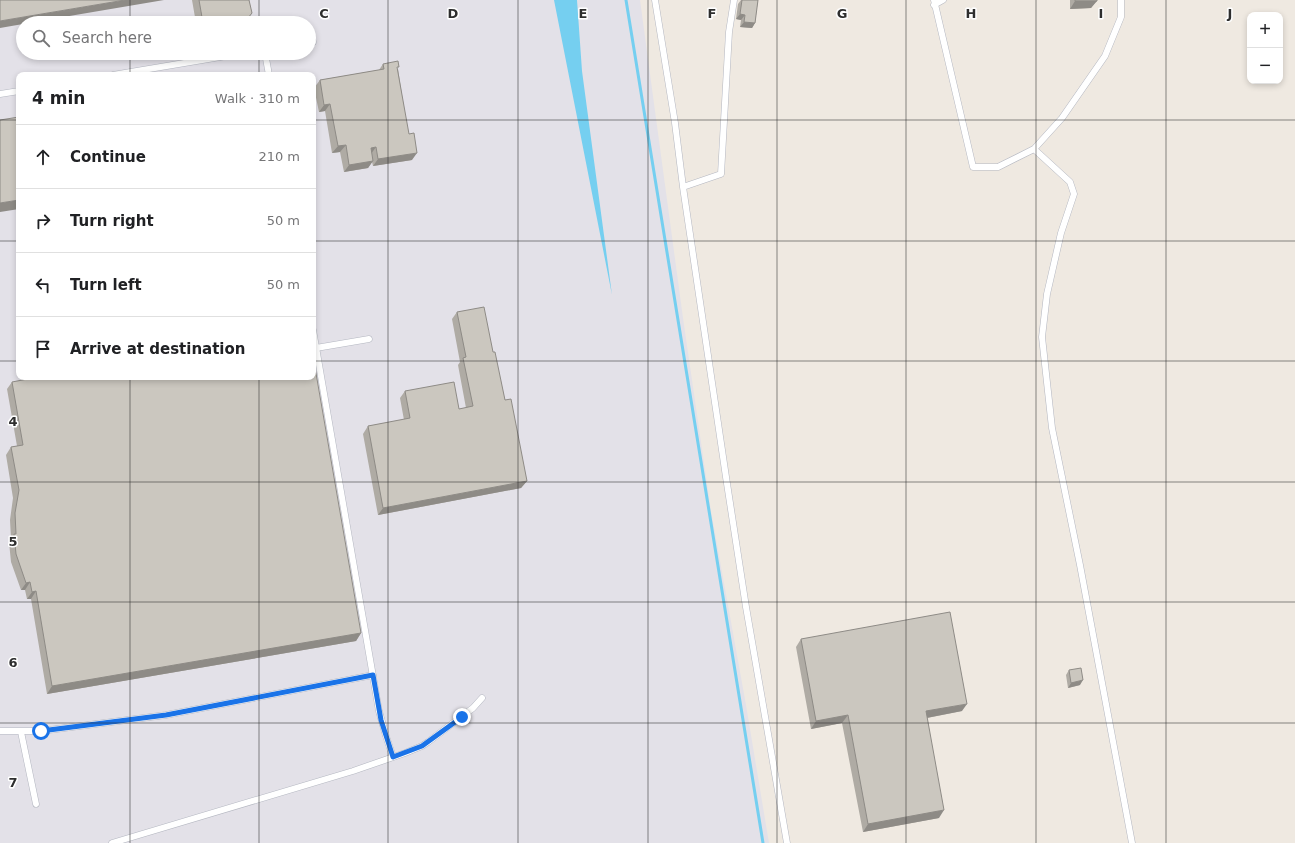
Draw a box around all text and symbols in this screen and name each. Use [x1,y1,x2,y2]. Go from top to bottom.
text: C [319,6,329,21]
text: D [448,6,459,21]
text: E [579,6,587,21]
text: F [708,6,716,21]
text: G [837,6,847,21]
text: H [966,6,976,21]
text: I [1099,6,1103,21]
text: J [1227,6,1232,21]
map controls [1247,12,1283,84]
button: + [1247,12,1283,48]
search box [16,16,316,60]
icon: search [30,27,52,49]
text: Search here [62,29,152,47]
button: − [1247,48,1283,84]
text: 4 min [32,88,85,108]
text: Walk · 310 m [215,91,300,106]
icon: ahead [32,146,54,168]
text: Continue [70,148,146,166]
text: 210 m [258,149,300,164]
icon: right [32,210,54,232]
text: Turn right [70,212,154,230]
text: 50 m [267,213,300,228]
icon: left [32,274,54,296]
text: Turn left [70,276,142,294]
text: 50 m [267,277,300,292]
icon: arrive [32,338,54,360]
text: Arrive at destination [70,340,245,358]
text: 4 [8,414,18,429]
text: 5 [8,534,18,549]
text: 6 [8,655,18,670]
route end [453,708,471,726]
route start [32,722,50,740]
text: 7 [8,775,18,790]

